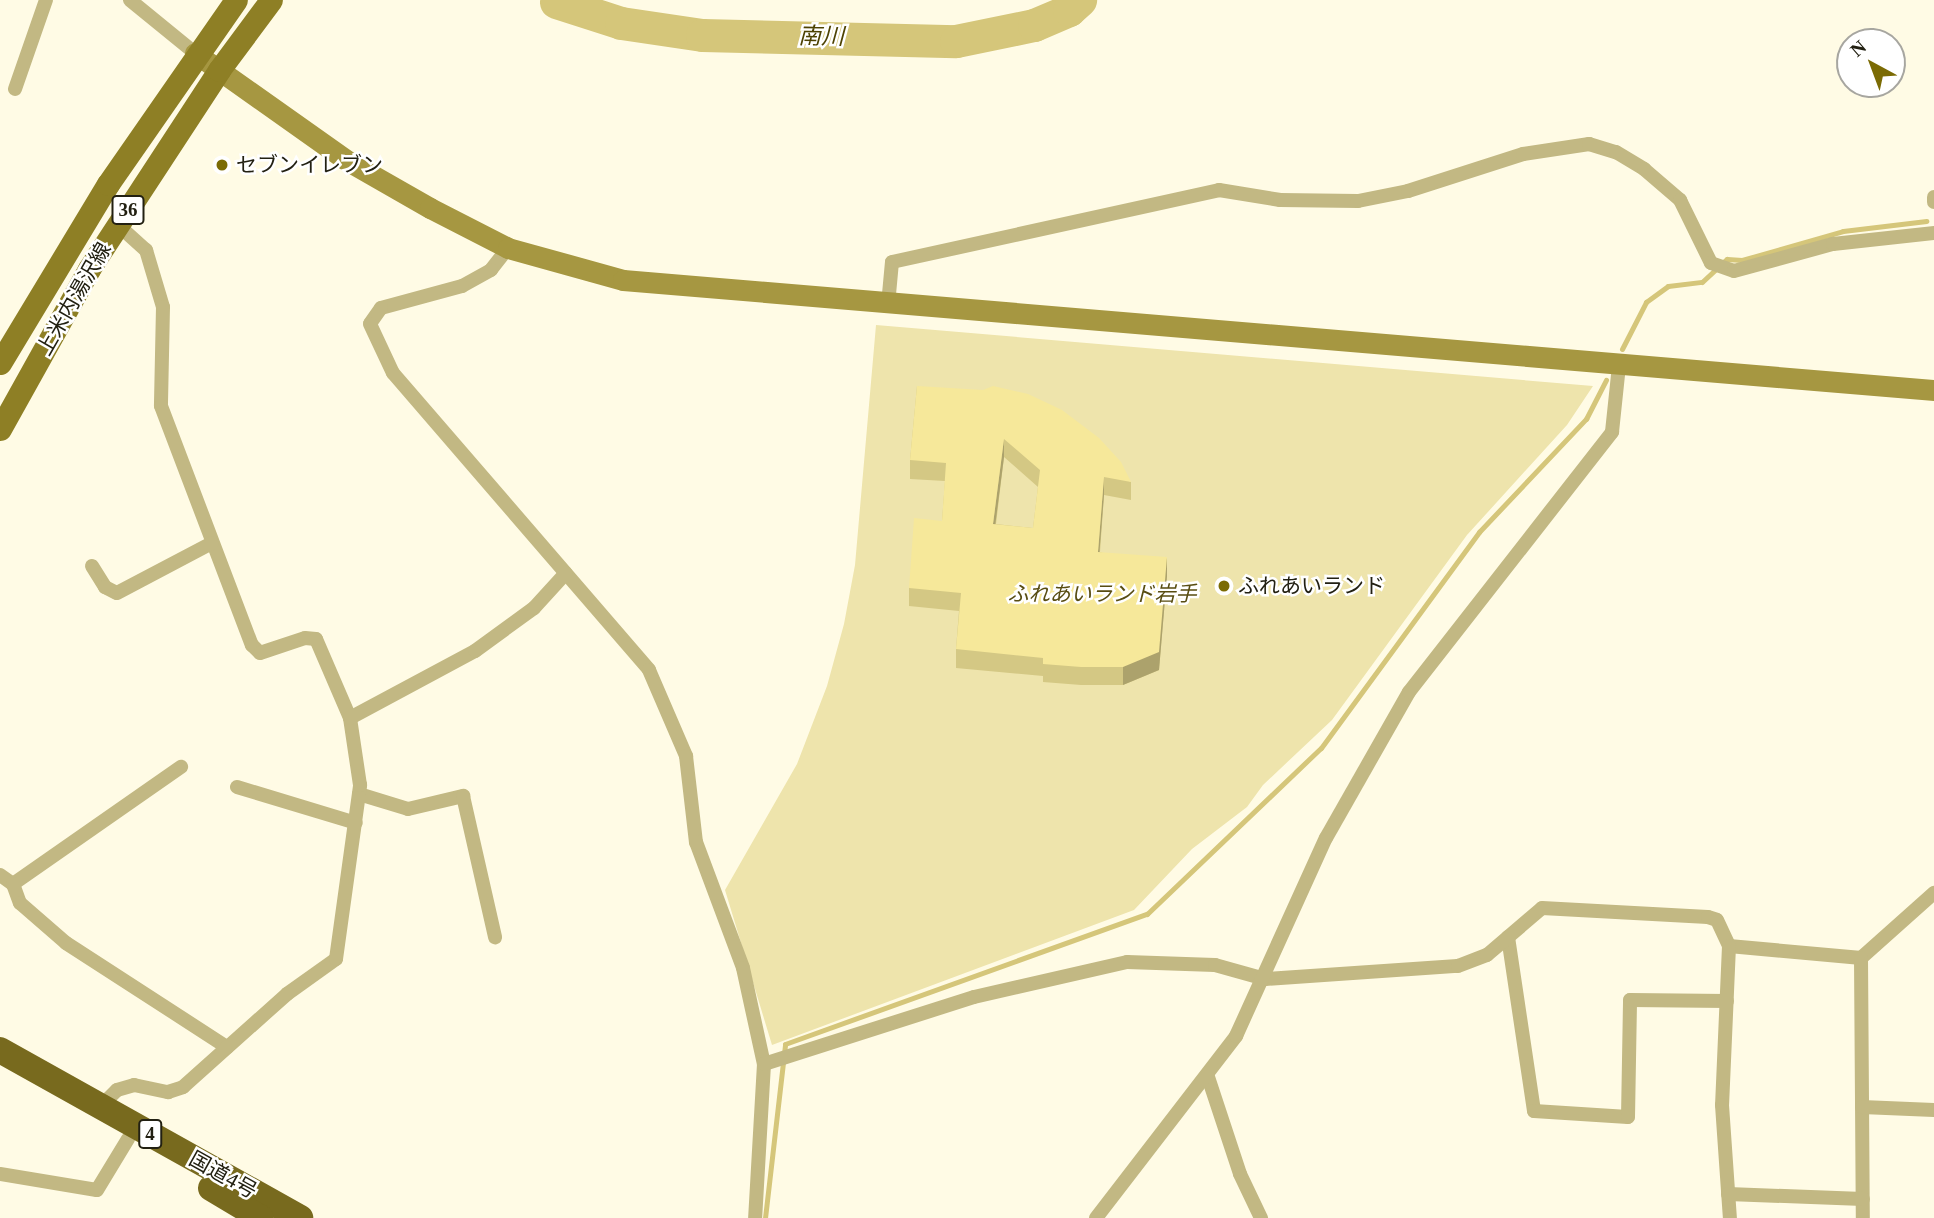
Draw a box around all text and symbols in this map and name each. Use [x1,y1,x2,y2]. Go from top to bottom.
water label: 南川 [798,23,844,51]
north arrow [1836,28,1906,98]
text: N [1846,36,1870,61]
place label: セブンイレブン [236,152,383,178]
marker: セブンイレブン [214,157,230,173]
road number: 36 [110,194,146,226]
street label: 上米内湯沢線 [32,238,116,360]
place label: ふれあいランド [1238,573,1385,599]
marker: ふれあいランド [1216,578,1232,594]
park label: ふれあいランド岩手 [1008,581,1196,607]
road number: 4 [138,1118,162,1150]
street label: 国道4号 [185,1146,261,1204]

